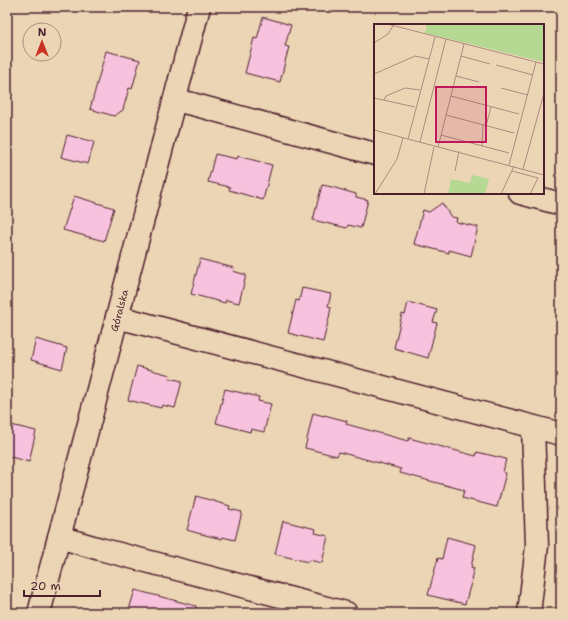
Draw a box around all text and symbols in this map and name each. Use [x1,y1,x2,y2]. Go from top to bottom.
north arrow [22,22,62,62]
inset map [374,24,544,194]
text: N [38,25,47,40]
street label: Góralska [108,287,131,333]
scale bar [24,572,100,598]
text: 20 m [30,578,61,594]

